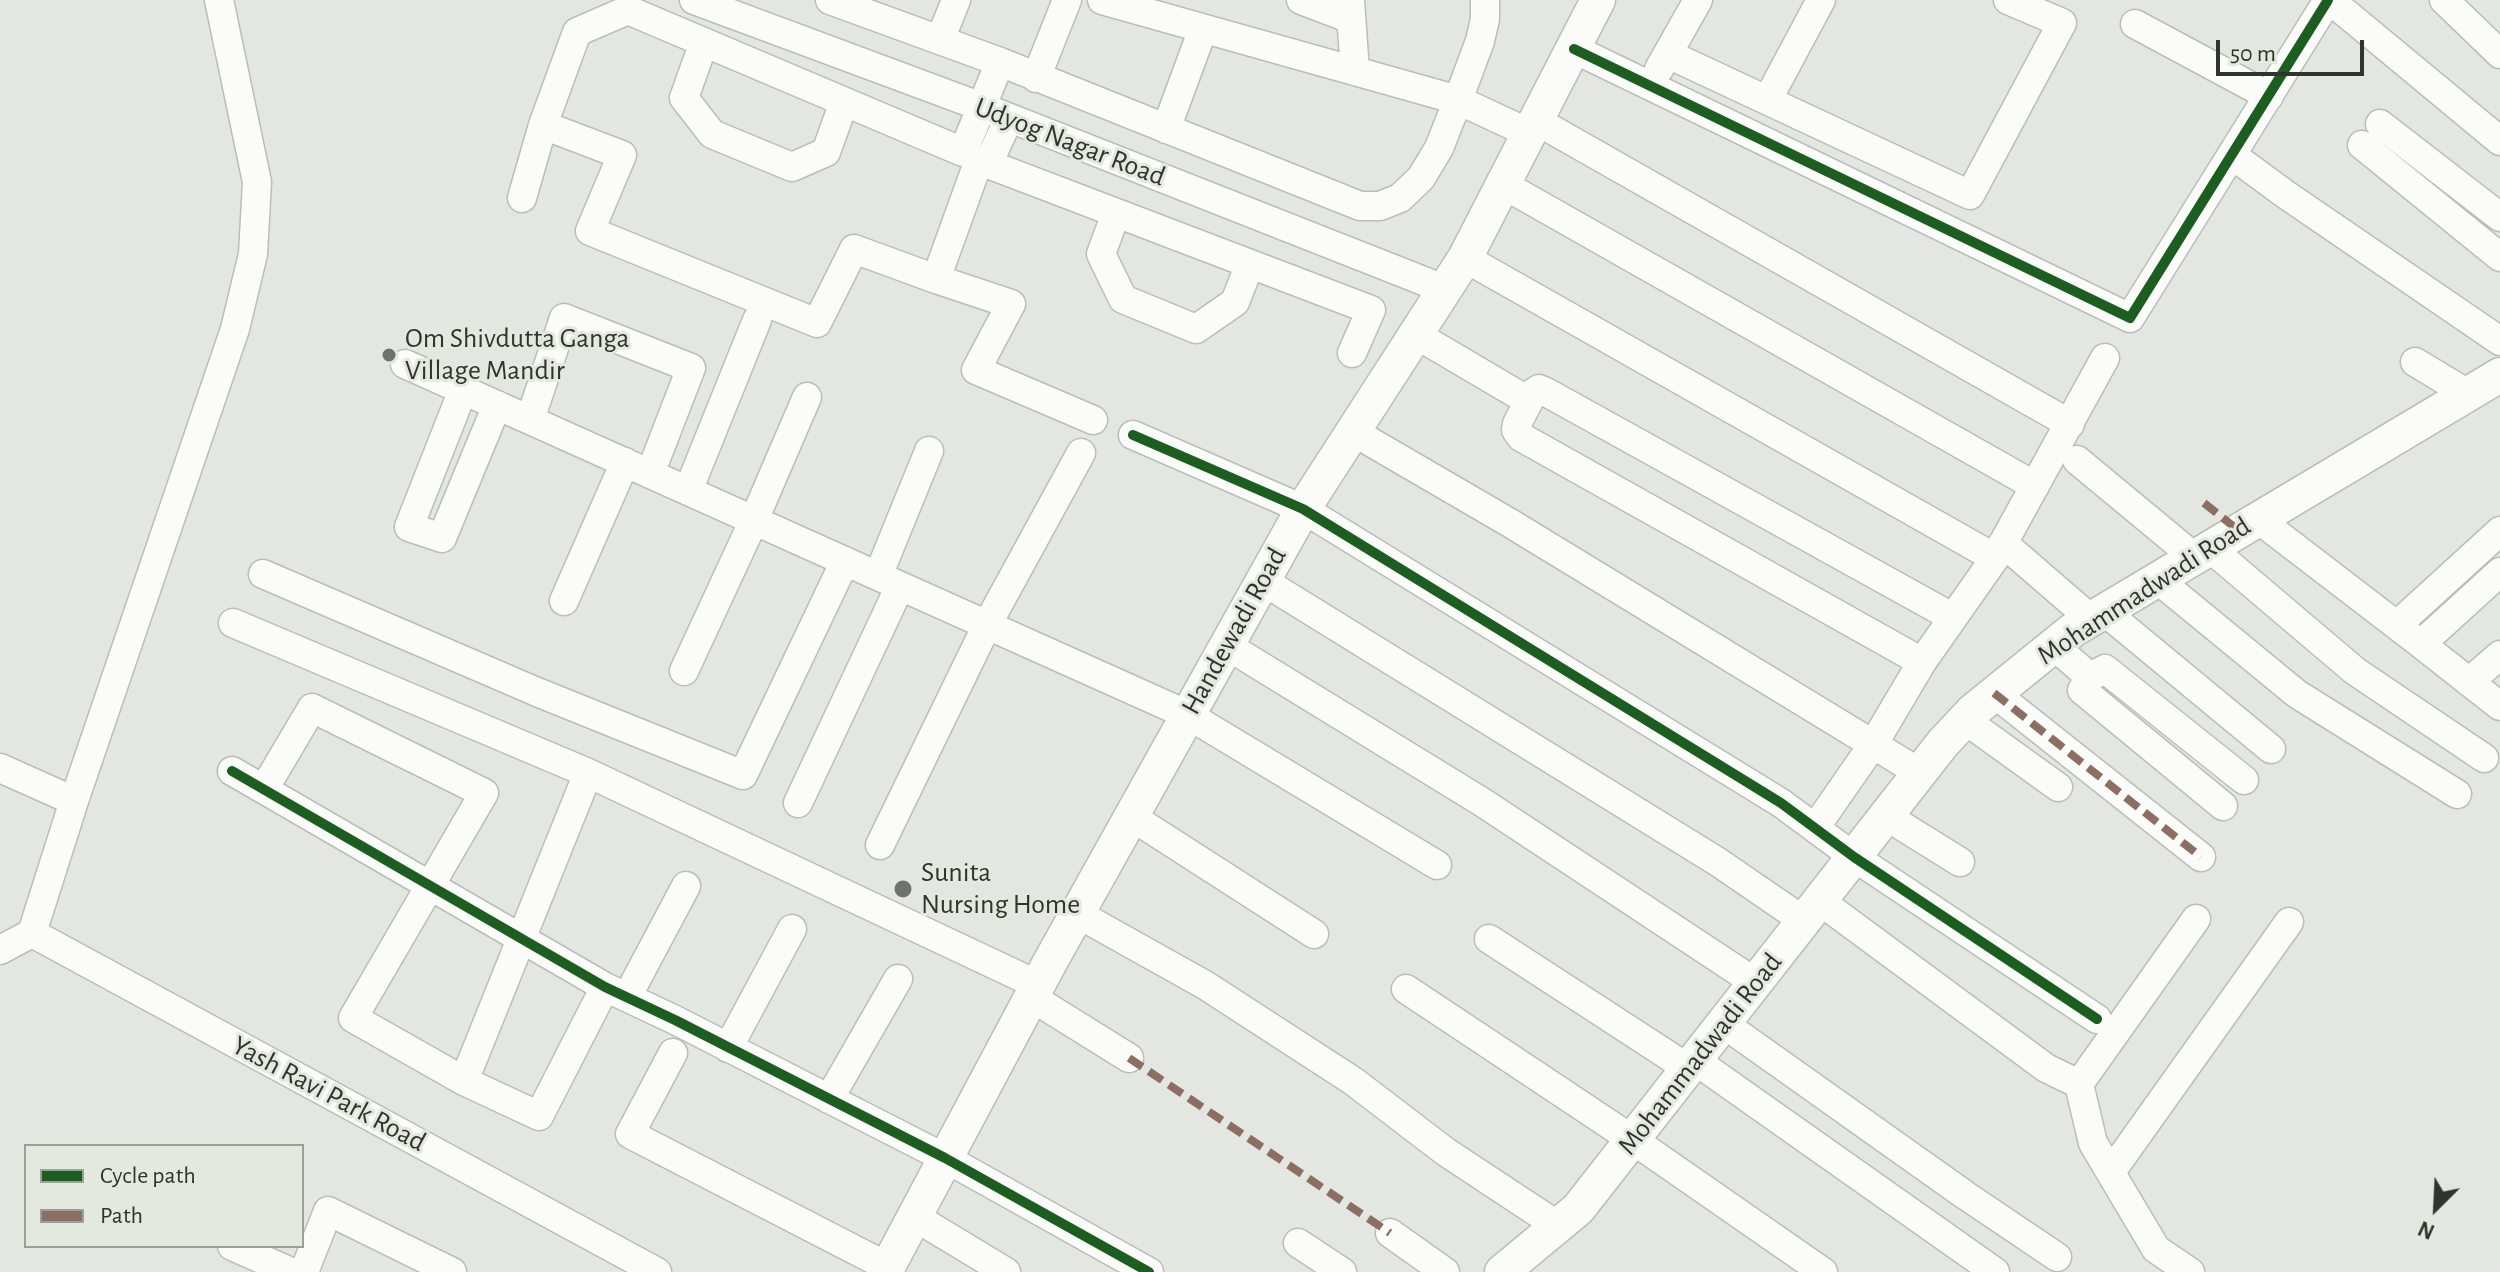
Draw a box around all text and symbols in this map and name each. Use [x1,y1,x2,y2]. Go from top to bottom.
scale bar [2220,24,2368,74]
text: 50 m [2230,42,2276,66]
street label: Udyog Nagar Road [970,90,1170,194]
place label: Om Shivdutta Ganga Village Mandir [405,322,630,388]
marker: Om Shivdutta Ganga Village Mandir [380,346,398,364]
street label: Mohammadwadi Road [2031,510,2257,672]
street label: Handewadi Road [1174,542,1294,720]
place label: Sunita Nursing Home [921,856,1080,922]
marker: Sunita Nursing Home [892,878,914,900]
street label: Mohammadwadi Road [1611,946,1789,1162]
street label: Yash Ravi Park Road [226,1029,432,1159]
legend [24,1144,304,1248]
text: Cycle path [100,1164,196,1188]
north arrow [2396,1168,2476,1248]
text: Path [100,1204,143,1228]
text: N [2415,1217,2438,1243]

